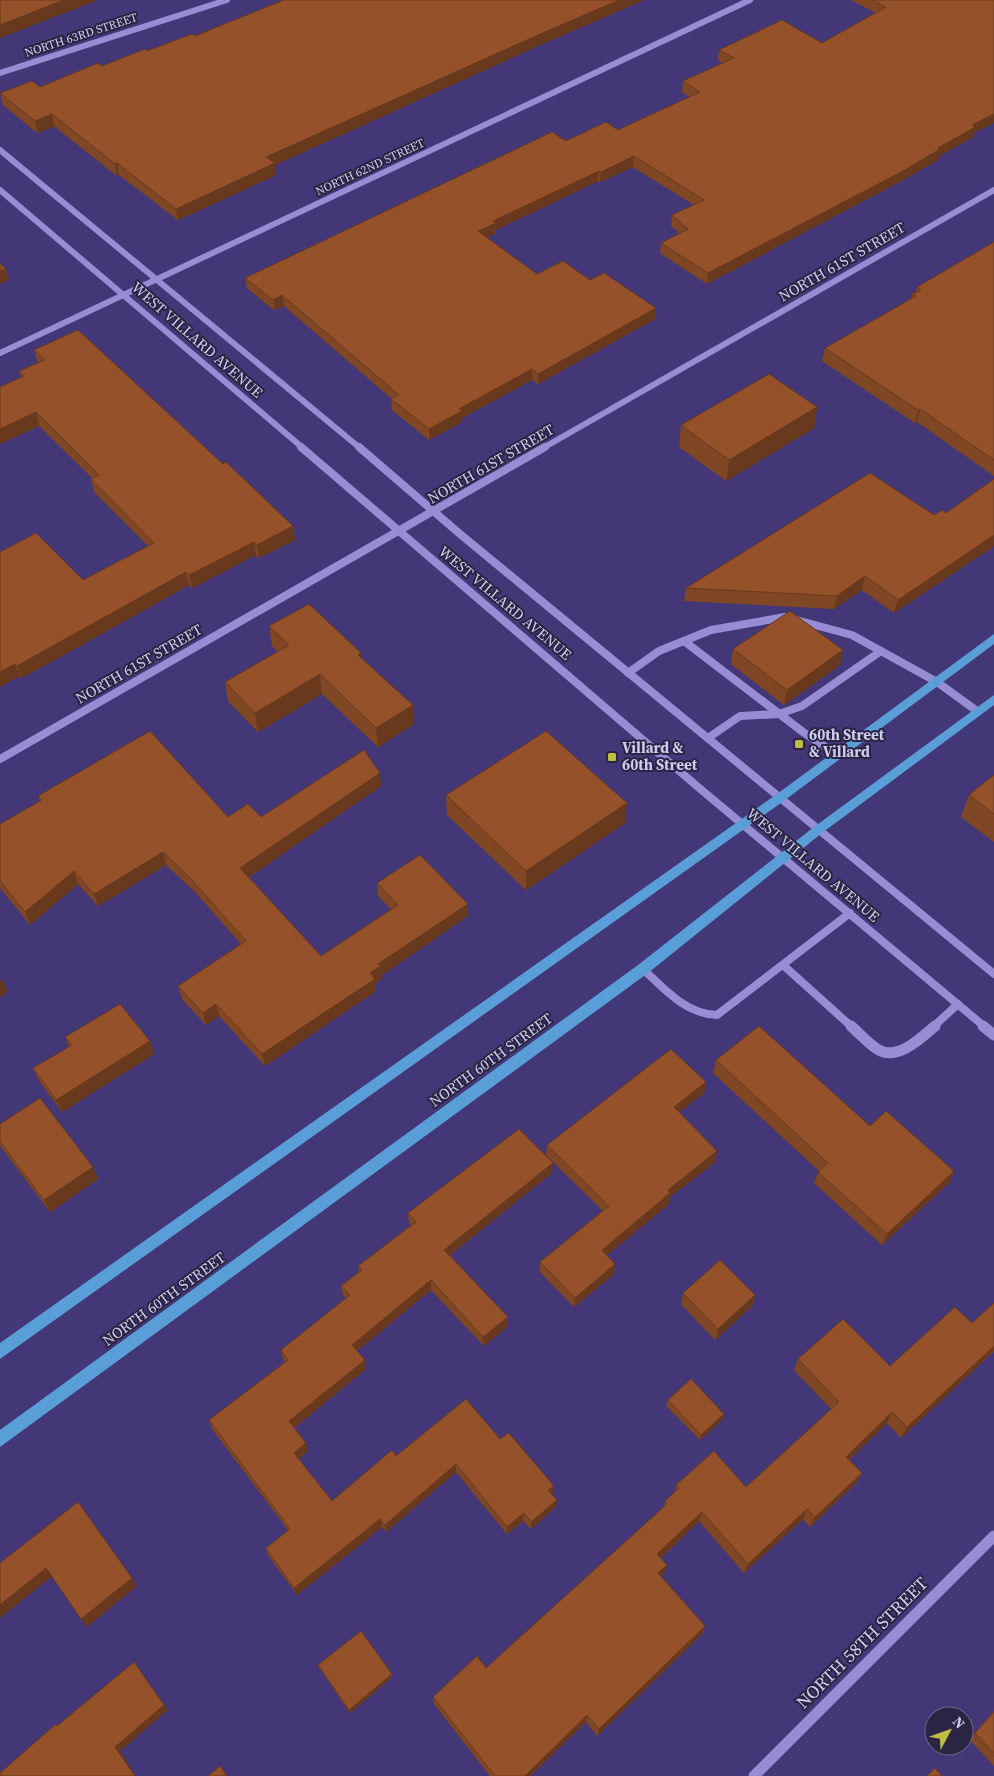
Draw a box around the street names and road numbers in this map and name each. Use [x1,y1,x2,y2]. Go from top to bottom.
street label: NORTH 63RD STREET [23,9,140,61]
street label: NORTH 62ND STREET [313,134,428,199]
street label: NORTH 61ST STREET [775,217,909,306]
street label: WEST VILLARD AVENUE [127,277,267,403]
street label: NORTH 61ST STREET [424,419,558,508]
street label: WEST VILLARD AVENUE [434,541,576,665]
street label: NORTH 61ST STREET [72,619,206,708]
street label: WEST VILLARD AVENUE [742,803,884,927]
street label: NORTH 60TH STREET [425,1008,557,1111]
street label: NORTH 60TH STREET [98,1247,230,1350]
street label: NORTH 58TH STREET [790,1571,933,1714]

